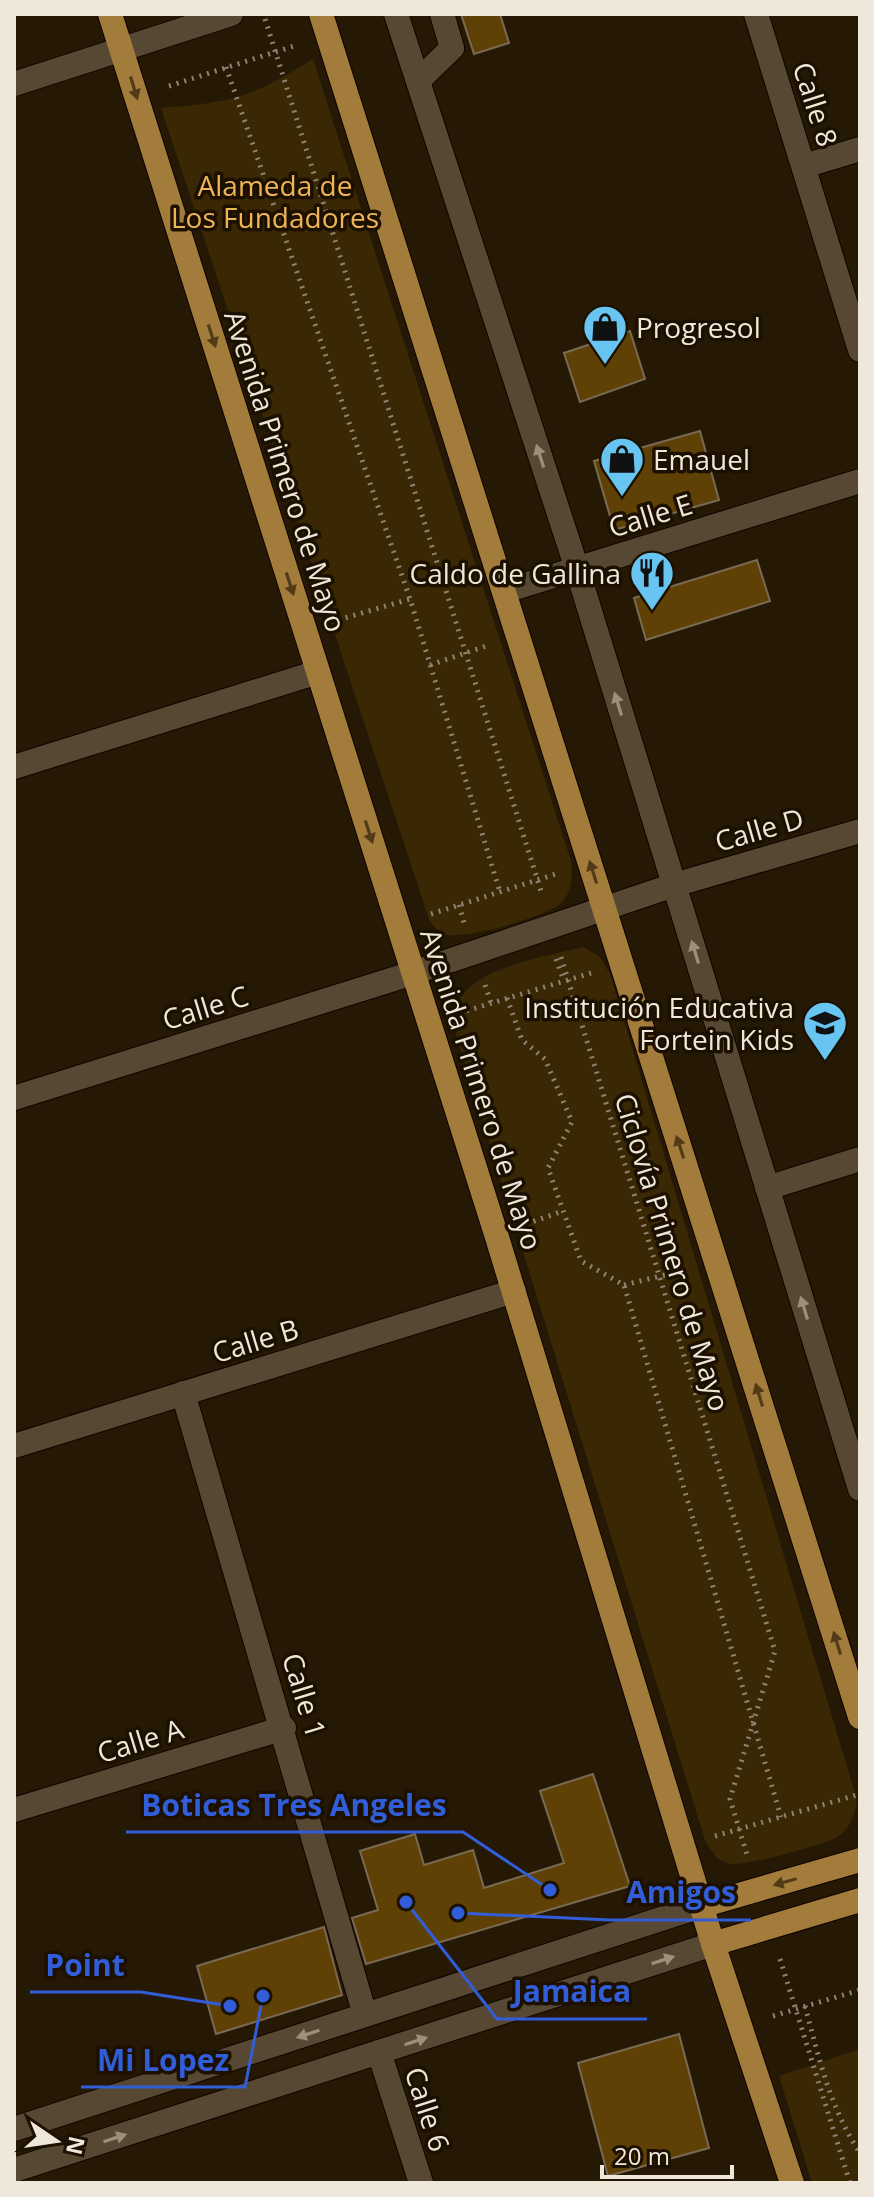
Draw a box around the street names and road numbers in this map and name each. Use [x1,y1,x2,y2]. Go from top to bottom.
street label: Calle 8 [785,57,847,151]
street label: Avenida Primero de Mayo [216,305,356,637]
street label: Calle E [603,484,697,546]
street label: Calle D [710,798,808,860]
street label: Avenida Primero de Mayo [412,923,552,1255]
street label: Calle C [157,976,253,1038]
street label: Ciclovía Primero de Mayo [607,1089,739,1415]
street label: Calle B [207,1309,303,1371]
street label: Calle 1 [274,1648,336,1742]
street label: Calle A [92,1709,188,1771]
street label: Calle 6 [397,2062,459,2156]

